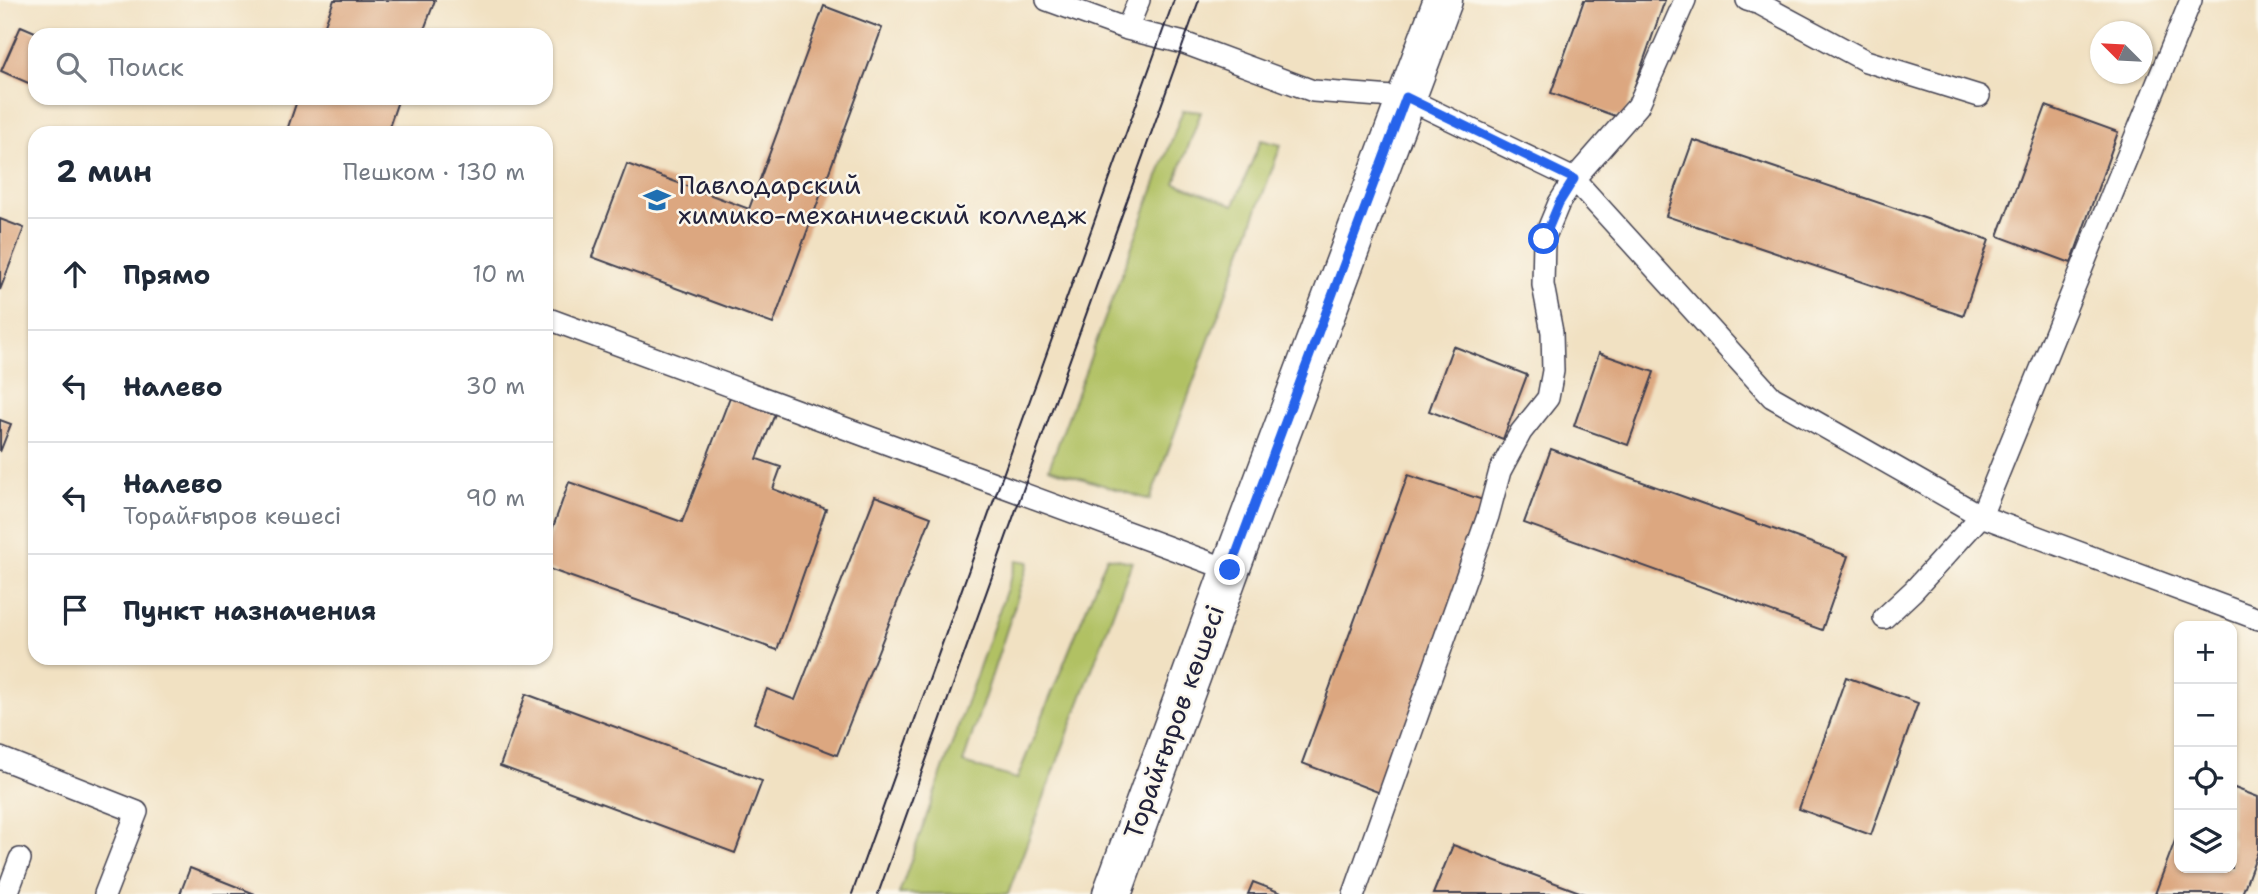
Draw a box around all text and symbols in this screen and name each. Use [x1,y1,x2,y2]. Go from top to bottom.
north arrow [2090,21,2153,84]
search box [28,28,553,105]
icon: search [52,48,90,86]
text: Поиск [108,49,184,84]
text: 2 мин [56,151,152,192]
text: Пешком · 130 m [343,157,525,187]
place label: Павлодарский химико-механический колледж [678,167,1087,232]
school or university icon: Павлодарский химико-механический колледж [642,185,672,215]
route start [1528,223,1559,254]
icon: ahead [56,255,94,293]
text: Прямо [123,257,211,292]
text: 10 m [472,259,525,289]
icon: left [56,367,94,405]
text: Налево [123,369,223,404]
text: 30 m [466,371,525,401]
text: Налево [123,466,223,501]
icon: left [56,479,94,517]
text: 90 m [465,483,525,513]
text: Торайғыров көшесі [123,501,341,531]
route end [1214,554,1245,585]
icon: arrive [56,591,94,629]
text: Пункт назначения [123,593,376,628]
street label: Торайғыров көшесі [1115,600,1232,844]
map controls [2174,621,2237,873]
button: + [2174,621,2237,684]
button: − [2174,684,2237,747]
button: locate [2174,747,2237,810]
button: layers [2174,810,2237,873]

